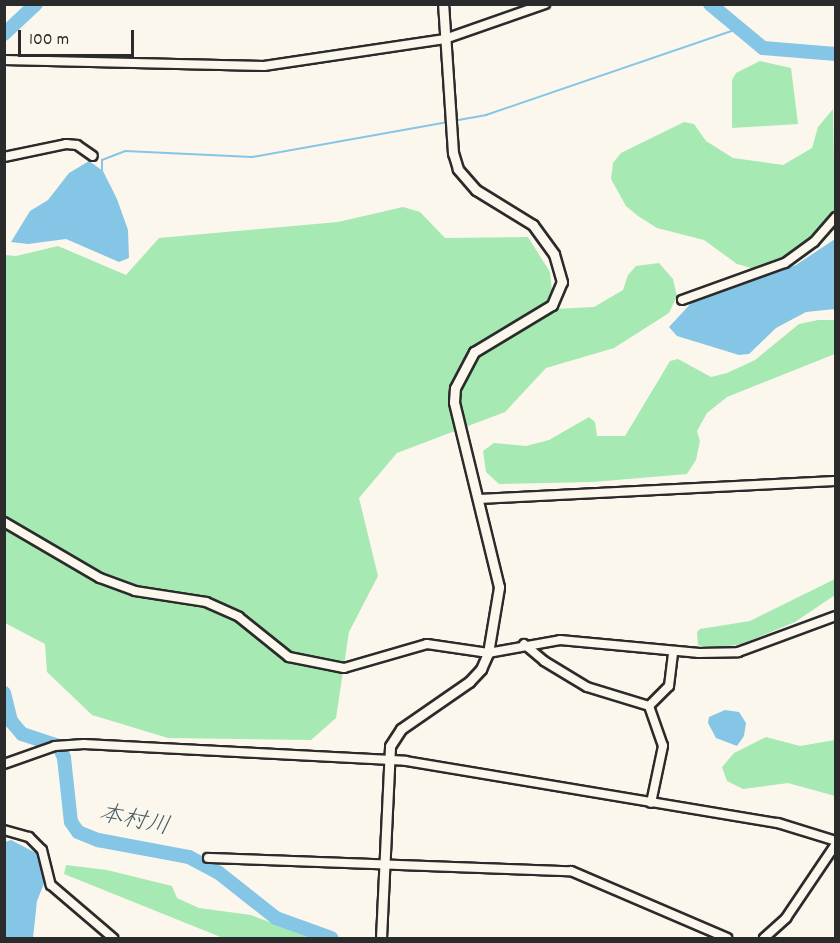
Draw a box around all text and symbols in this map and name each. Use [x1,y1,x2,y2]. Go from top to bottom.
scale bar [21,18,136,56]
text: 100 m [29,28,69,53]
water label: 本村川 [96,800,172,844]

